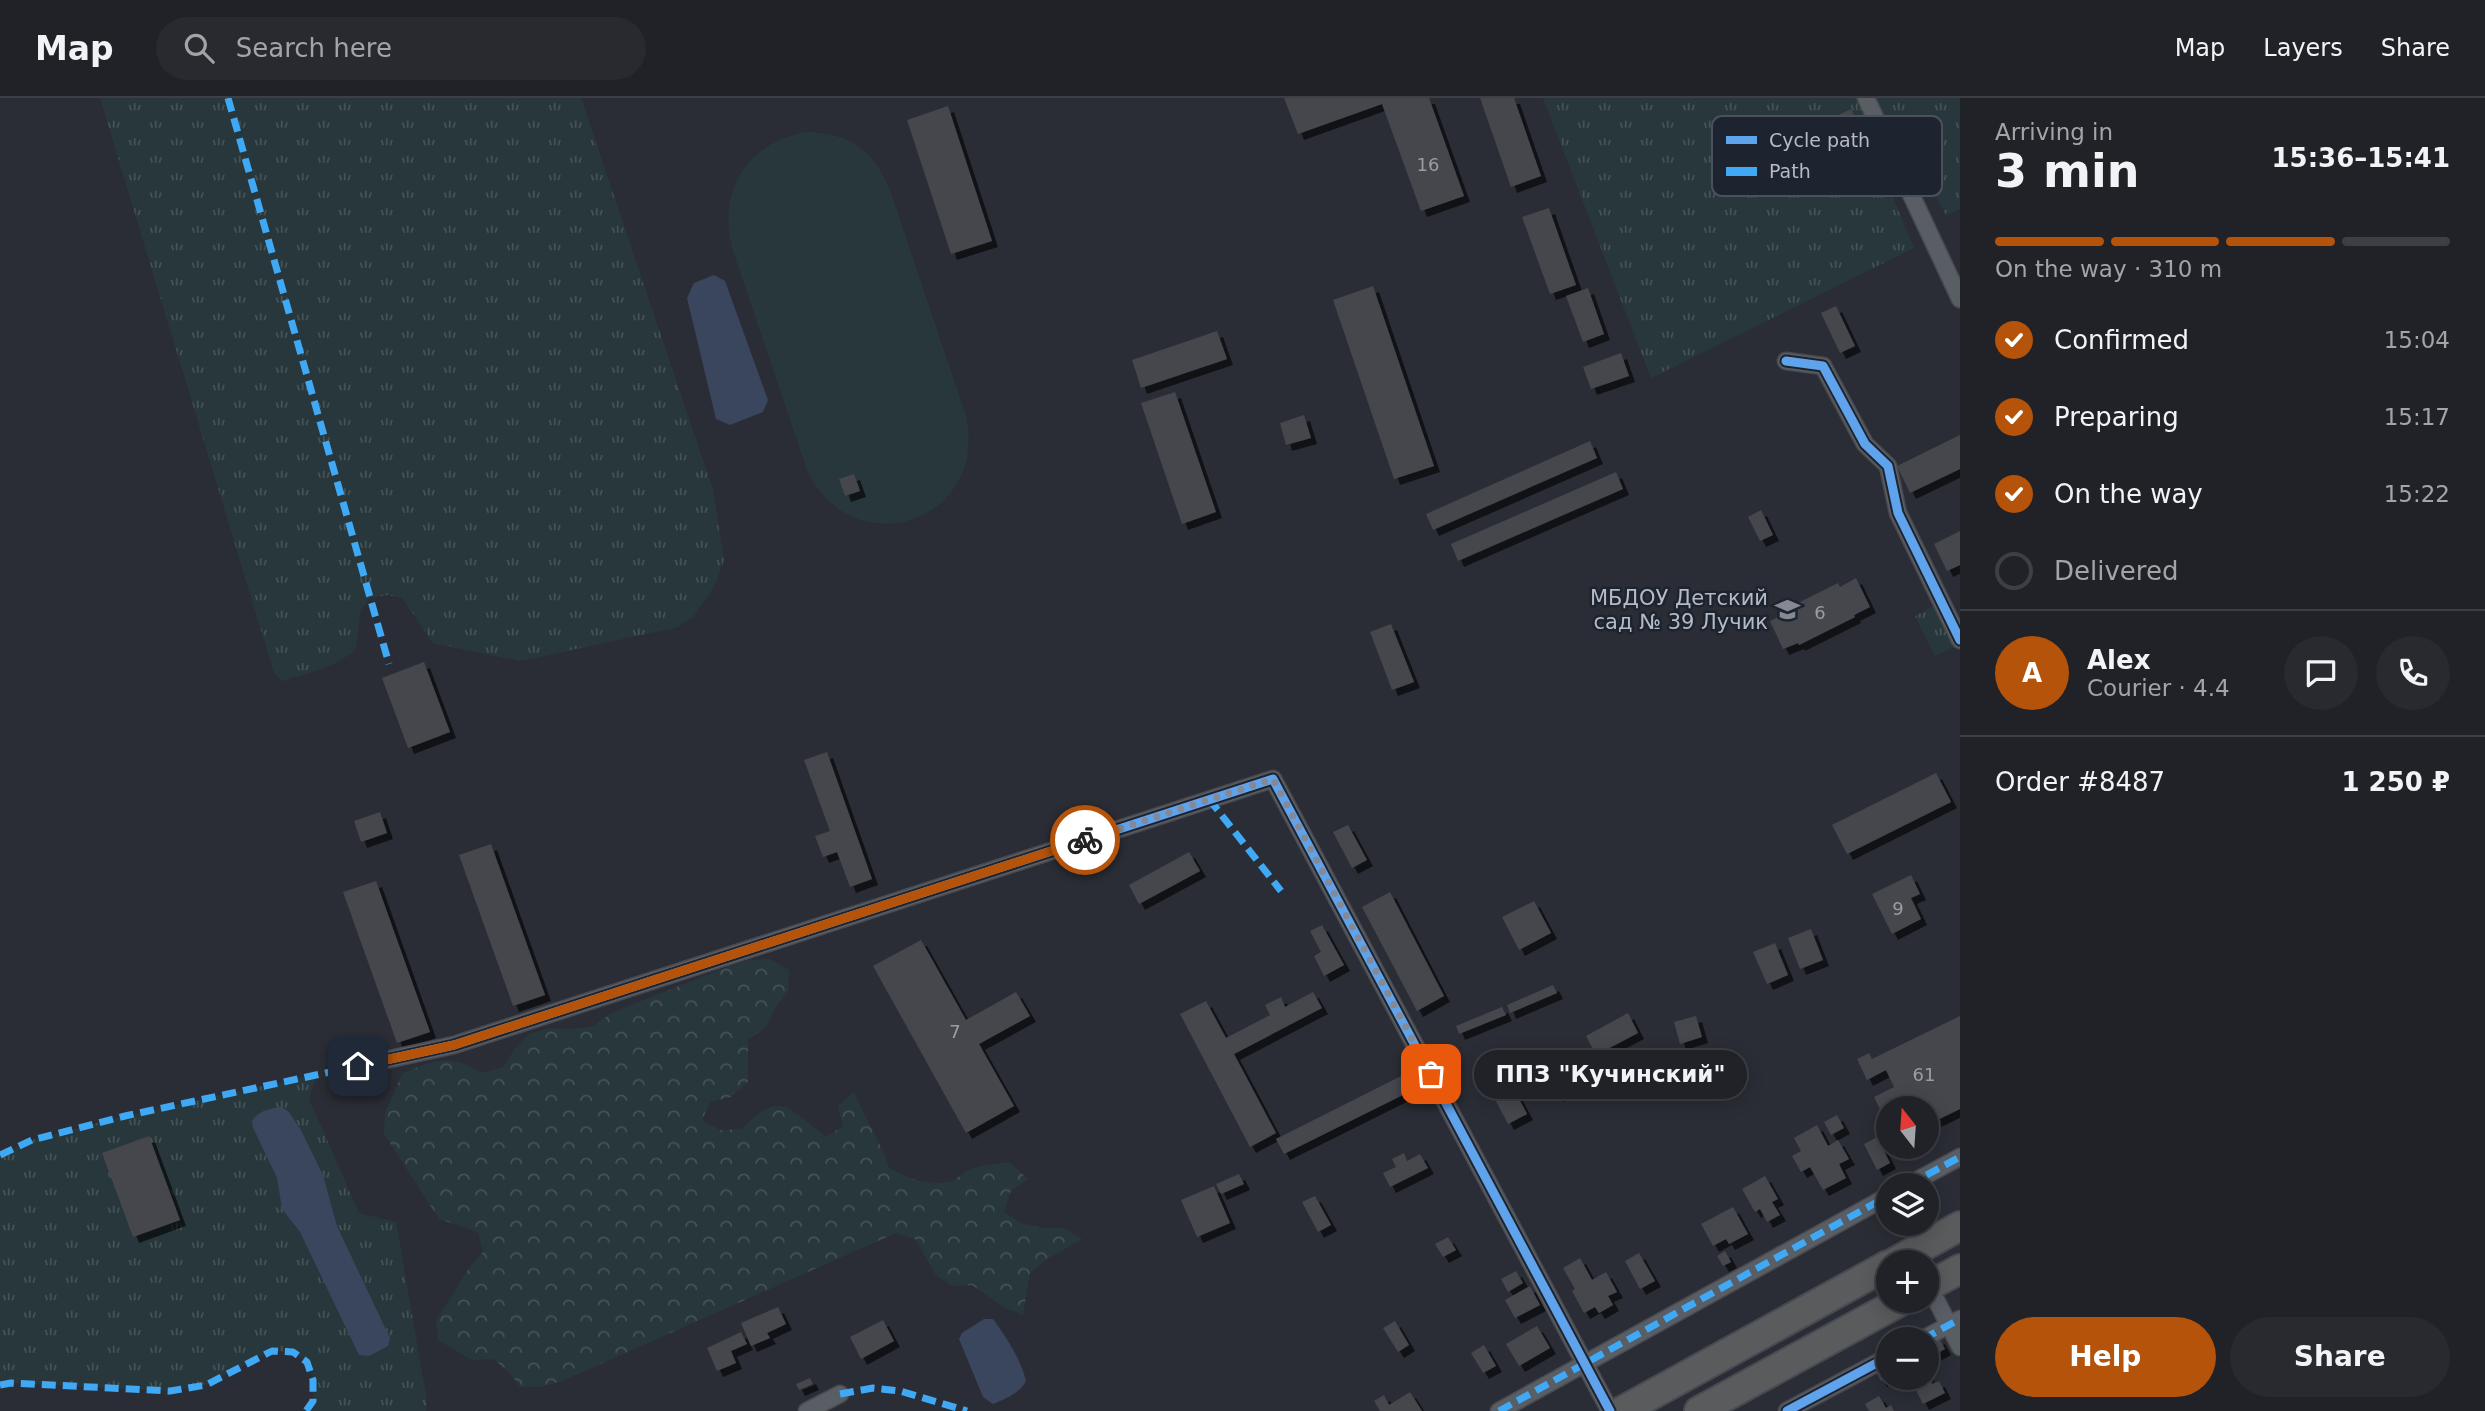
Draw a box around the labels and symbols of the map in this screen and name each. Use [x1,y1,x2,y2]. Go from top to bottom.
legend [1712,116,1942,196]
text: Cycle path [1769,129,1870,151]
house number: 16 [1417,154,1439,175]
text: Path [1769,160,1811,182]
place label: МБДОУ Детский сад № 39 Лучик [1590,586,1768,634]
school or university icon: МБДОУ Детский сад № 39 Лучик [1774,596,1802,624]
house number: 6 [1814,602,1826,623]
courier [1050,805,1120,875]
house number: 9 [1892,898,1904,919]
house number: 7 [949,1021,961,1042]
pin [328,1036,388,1096]
pin [1401,1044,1461,1104]
callout: ППЗ "Кучинский" [1473,1049,1746,1098]
house number: 61 [1913,1064,1935,1085]
north arrow [1876,1096,1939,1158]

